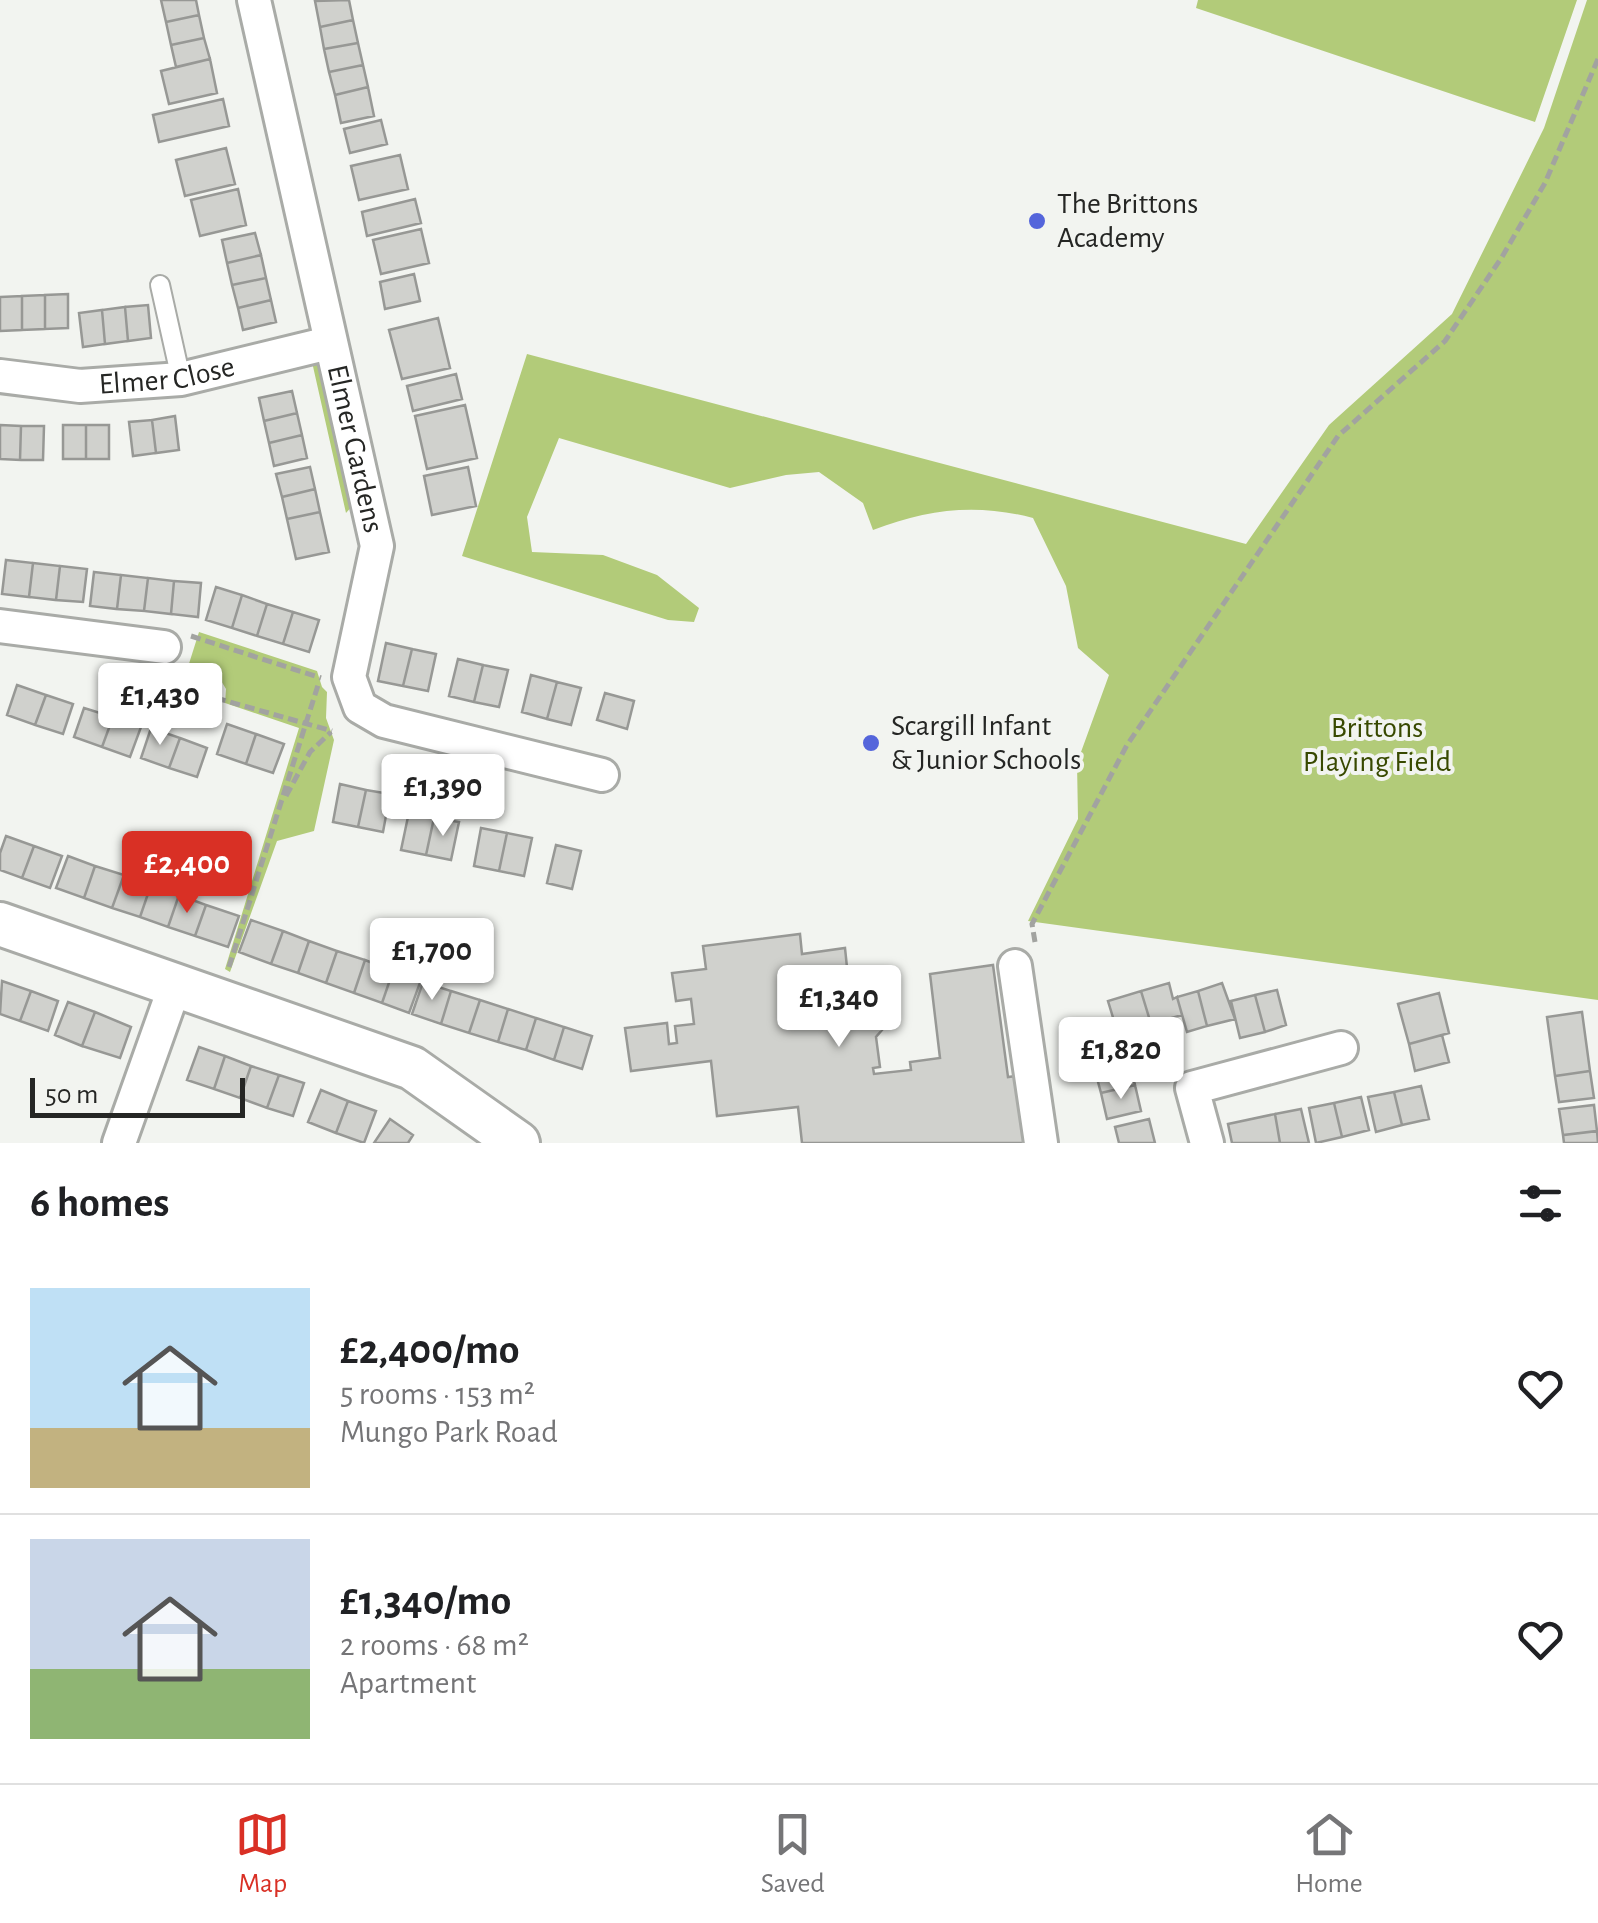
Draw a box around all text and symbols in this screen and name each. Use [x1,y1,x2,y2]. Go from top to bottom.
place label: The Brittons Academy [1057,189,1198,253]
marker: The Brittons Academy [1026,210,1048,232]
street label: Elmer Close [98,352,238,400]
street label: Elmer Gardens [322,362,389,536]
pin: £1,430 [79,663,241,748]
text: £1,430 [120,679,200,711]
place label: Scargill Infant & Junior Schools [891,711,1081,775]
park label: Brittons Playing Field [1303,713,1451,777]
marker: Scargill Infant & Junior Schools [860,732,882,754]
pin: £1,390 [362,754,524,839]
text: £1,390 [403,770,483,802]
pin: £2,400 [106,831,268,916]
text: £2,400 [144,847,230,879]
pin: £1,700 [351,918,513,1003]
text: £1,700 [392,934,472,966]
pin: £1,340 [758,965,920,1050]
text: £1,340 [799,981,879,1013]
pin: £1,820 [1040,1017,1202,1102]
text: £1,820 [1081,1033,1161,1065]
scale bar [30,1073,245,1118]
text: 50 m [45,1081,99,1109]
icon: filters [1513,1176,1568,1231]
text: 6 homes [30,1182,169,1224]
icon: home [110,1328,230,1448]
text: £2,400/mo [340,1329,520,1371]
icon: heart [1513,1361,1568,1416]
text: 5 rooms · 153 m² [340,1378,535,1410]
text: Mungo Park Road [340,1416,558,1448]
icon: home [110,1579,230,1699]
text: £1,340/mo [340,1580,511,1622]
icon: heart [1513,1612,1568,1667]
text: 2 rooms · 68 m² [340,1629,529,1661]
text: Apartment [340,1667,476,1699]
tab: Map [235,1807,290,1901]
tab: Saved [761,1807,825,1901]
tab: Home [1295,1807,1363,1901]

